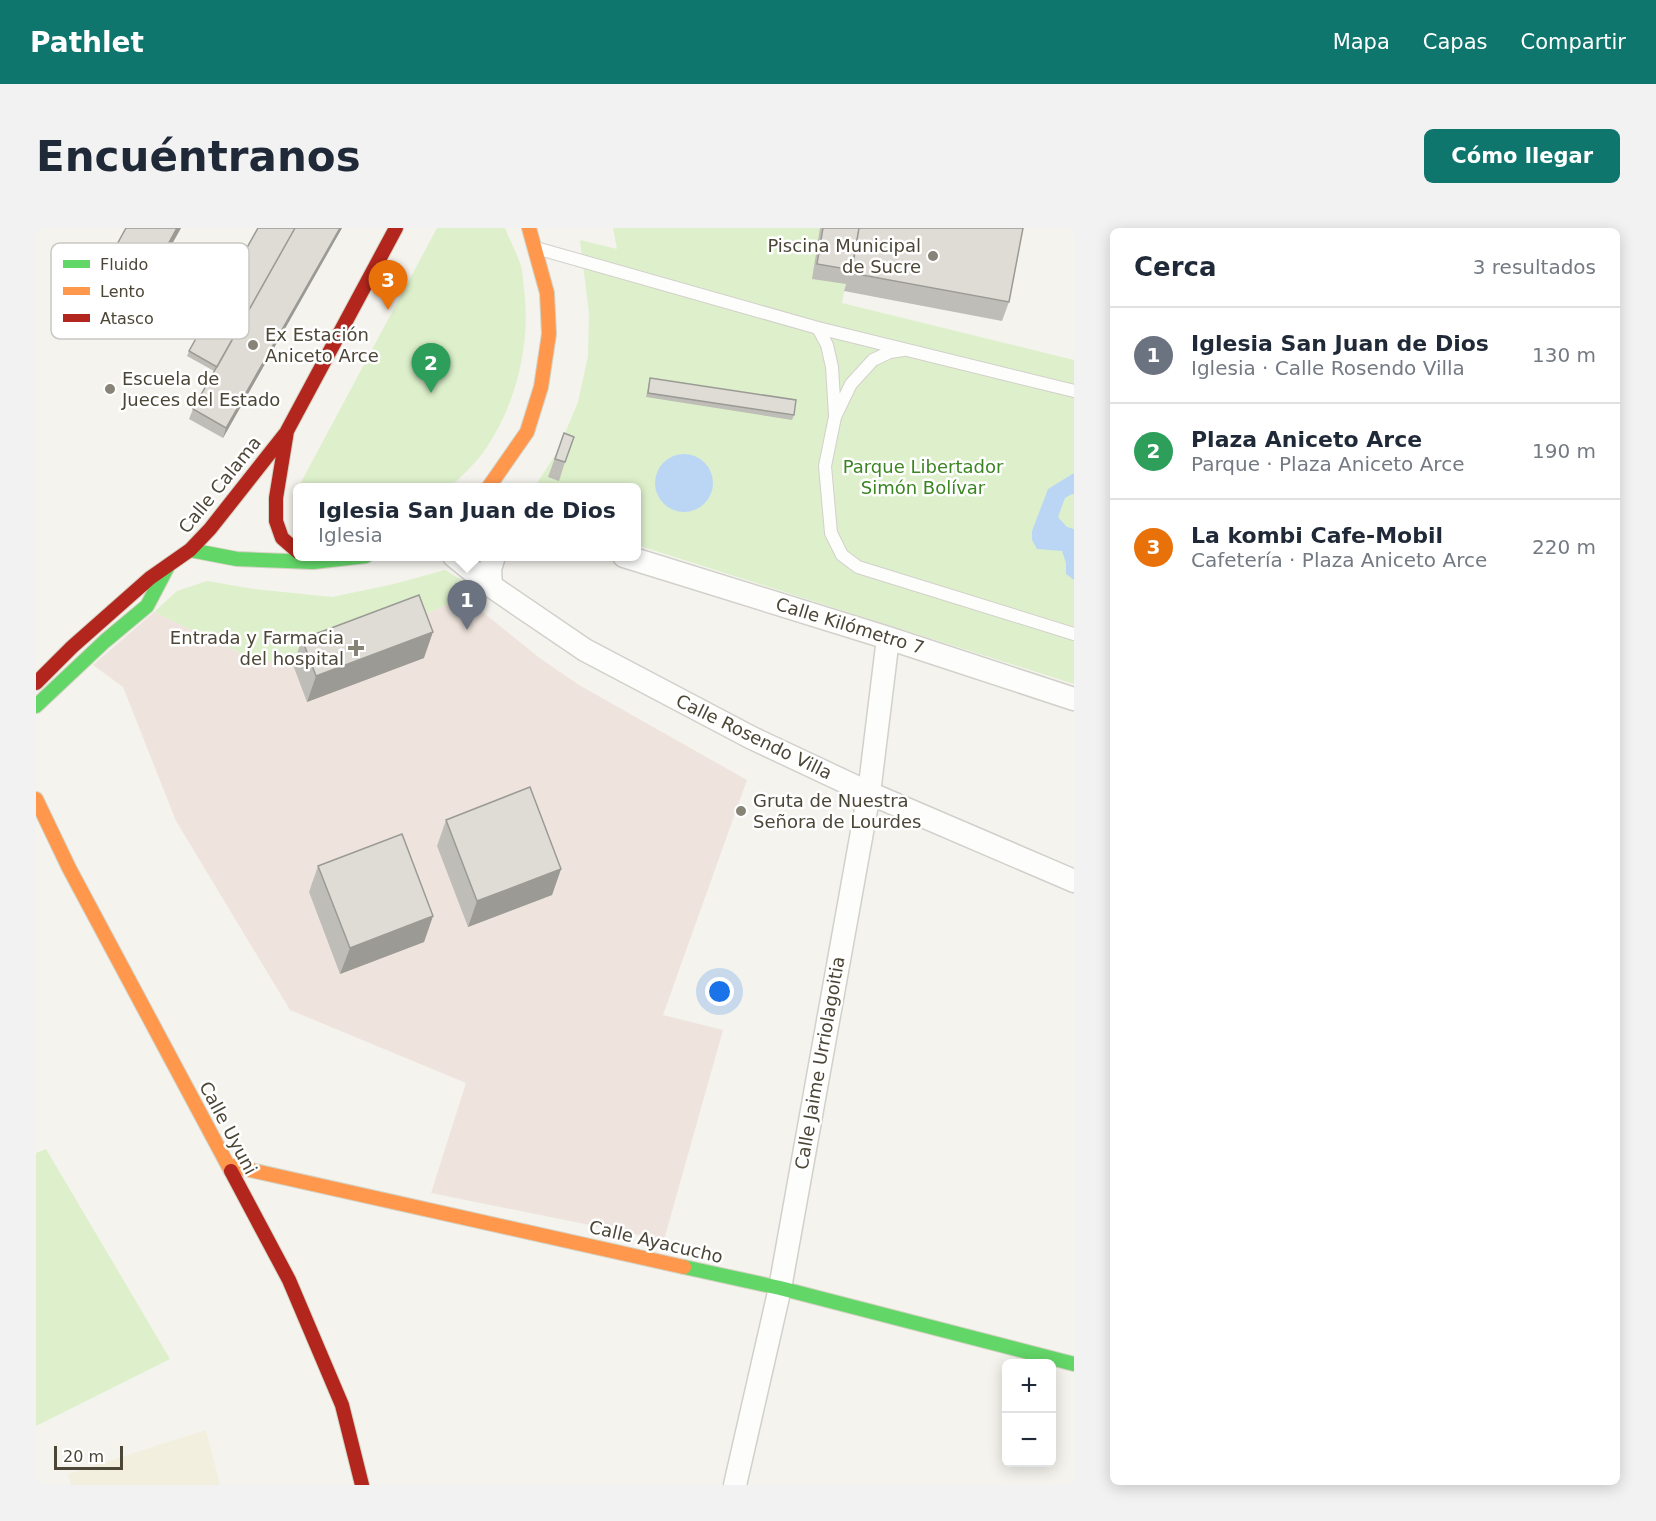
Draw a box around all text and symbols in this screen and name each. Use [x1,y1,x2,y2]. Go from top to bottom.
text: Pathlet [30,26,144,59]
text: Mapa [1333,30,1390,54]
text: Capas [1423,30,1487,54]
text: Compartir [1520,30,1626,54]
button: Cómo llegar [1424,129,1620,183]
text: Encuéntranos [36,132,361,181]
place label: Piscina Municipal de Sucre [767,235,921,277]
legend [51,243,249,339]
marker: Piscina Municipal de Sucre [926,249,940,263]
text: Cerca [1134,252,1217,282]
text: Fluido [100,255,148,274]
text: 3 resultados [1473,255,1596,279]
pin: 3 [368,260,408,310]
text: Lento [100,282,145,301]
text: Atasco [100,309,154,328]
place label: Ex Estación Aniceto Arce [265,324,379,366]
text: Iglesia San Juan de Dios [1191,331,1489,356]
marker: Ex Estación Aniceto Arce [246,338,260,352]
text: 1 [1147,343,1160,367]
text: 130 m [1532,343,1596,367]
pin: 2 [412,344,450,393]
text: Iglesia · Calle Rosendo Villa [1191,356,1465,380]
place label: Escuela de Jueces del Estado [121,368,280,410]
marker: Escuela de Jueces del Estado [103,382,117,396]
text: Plaza Aniceto Arce [1191,427,1422,452]
street label: Calle Calama [174,432,265,537]
text: 2 [1147,439,1160,463]
text: 190 m [1532,439,1596,463]
text: Parque · Plaza Aniceto Arce [1191,452,1464,476]
park label: Parque Libertador Simón Bolívar [843,456,1004,498]
popup [293,483,641,561]
text: Iglesia San Juan de Dios [318,498,616,523]
text: Iglesia [318,523,383,547]
text: La kombi Cafe-Mobil [1191,523,1443,548]
text: 3 [1147,535,1160,559]
text: 220 m [1532,535,1596,559]
text: Cafetería · Plaza Aniceto Arce [1191,548,1487,572]
pin: 1 [448,580,486,630]
street label: Calle Kilómetro 7 [773,593,927,658]
place label: Entrada y Farmacia del hospital [170,627,344,669]
marker: Entrada y Farmacia del hospital [349,641,363,655]
street label: Calle Rosendo Villa [673,690,836,783]
place label: Gruta de Nuestra Señora de Lourdes [753,790,921,832]
marker: Gruta de Nuestra Señora de Lourdes [734,804,748,818]
street label: Calle Jaime Urriolagoitia [790,955,849,1171]
your location [705,977,734,1006]
street label: Calle Uyuni [195,1078,262,1178]
street label: Calle Ayacucho [587,1216,725,1267]
map controls [1002,1359,1056,1467]
button: + [1002,1359,1056,1413]
button: − [1002,1413,1056,1467]
scale bar [54,1443,123,1470]
text: 20 m [63,1447,104,1466]

